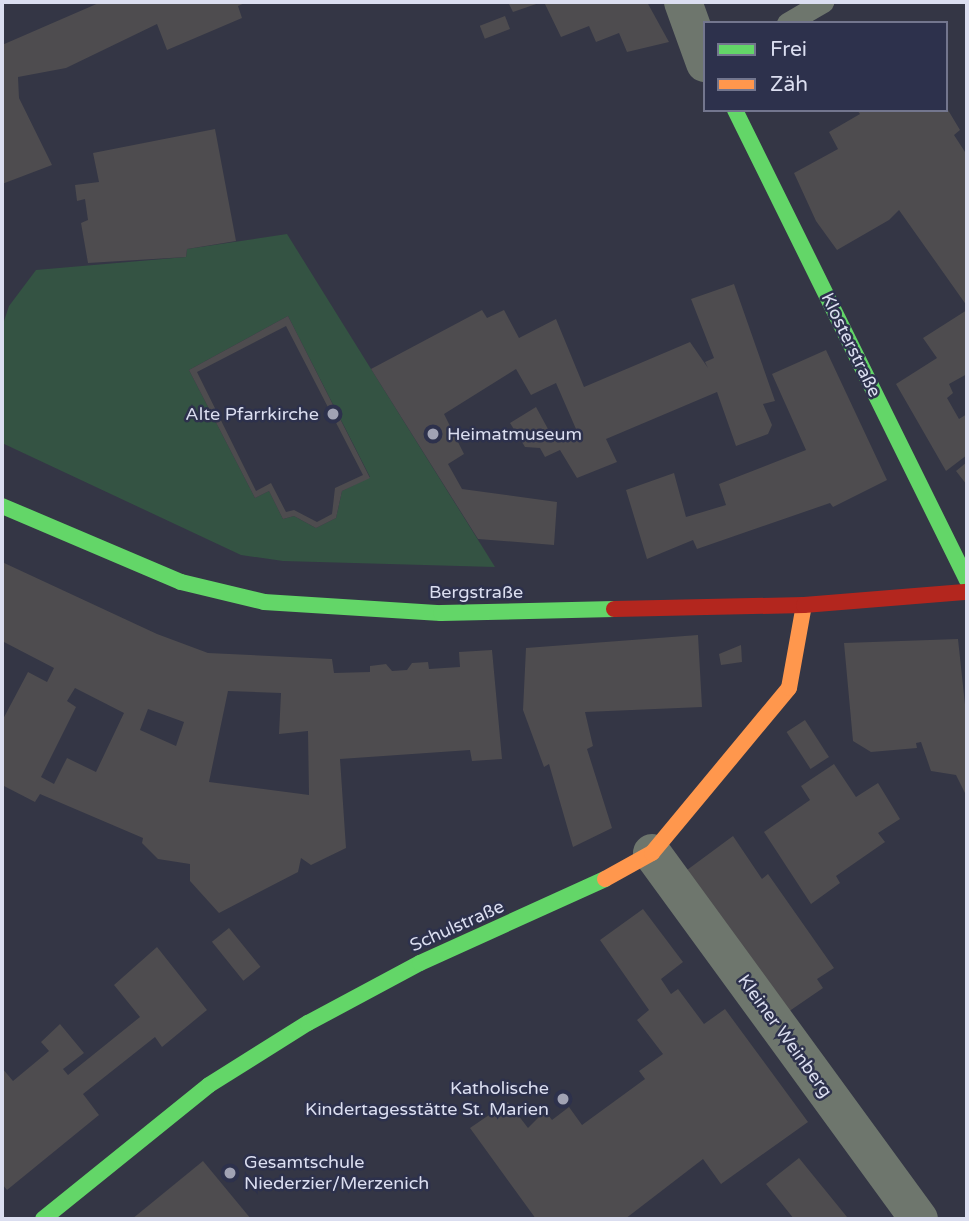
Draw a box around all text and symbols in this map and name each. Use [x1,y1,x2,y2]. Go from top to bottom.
legend [703,21,948,112]
text: Frei [770,37,807,62]
text: Zäh [770,72,808,97]
street label: Klosterstraße [816,289,886,401]
place label: Alte Pfarrkirche [185,403,319,425]
marker: Alte Pfarrkirche [325,406,341,422]
place label: Heimatmuseum [447,423,582,445]
marker: Heimatmuseum [425,426,441,442]
street label: Bergstraße [429,581,523,603]
street label: Schulstraße [407,896,507,956]
street label: Kleiner Weinberg [733,970,837,1102]
place label: Katholische Kindertagesstätte St. Marien [305,1078,549,1120]
marker: Katholische Kindertagesstätte St. Marien [555,1091,571,1107]
place label: Gesamtschule Niederzier/Merzenich [244,1152,429,1194]
marker: Gesamtschule Niederzier/Merzenich [222,1165,238,1181]

